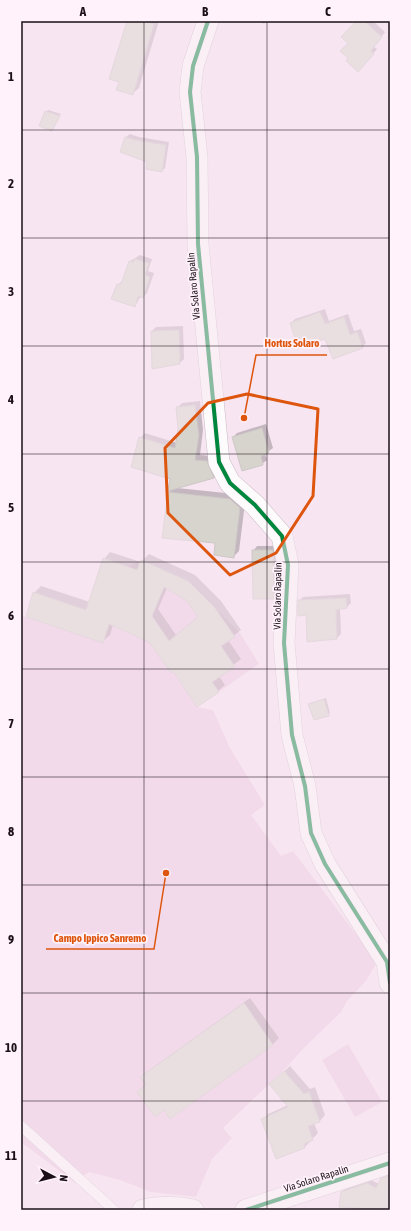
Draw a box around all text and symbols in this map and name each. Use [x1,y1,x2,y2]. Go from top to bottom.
text: A [79,4,87,19]
text: B [202,4,209,19]
text: C [325,4,331,19]
text: 1 [8,69,14,84]
text: 2 [8,176,14,191]
street label: Via Solaro Rapalin [185,252,202,320]
text: 3 [8,284,14,299]
callout: Hortus Solaro [256,332,327,355]
text: Hortus Solaro [265,337,319,349]
text: 4 [7,392,14,407]
text: 5 [8,500,14,515]
street label: Via Solaro Rapalin [271,562,284,630]
text: 6 [8,608,14,623]
text: 7 [8,716,14,731]
text: 8 [8,824,14,839]
callout: Campo Ippico Sanremo [46,926,154,949]
text: 9 [8,932,14,947]
text: Campo Ippico Sanremo [54,932,146,944]
text: 10 [5,1040,17,1055]
text: 11 [5,1148,17,1163]
north arrow [34,1157,74,1197]
street label: Via Solaro Rapalin [282,1163,350,1194]
text: N [58,1174,70,1182]

